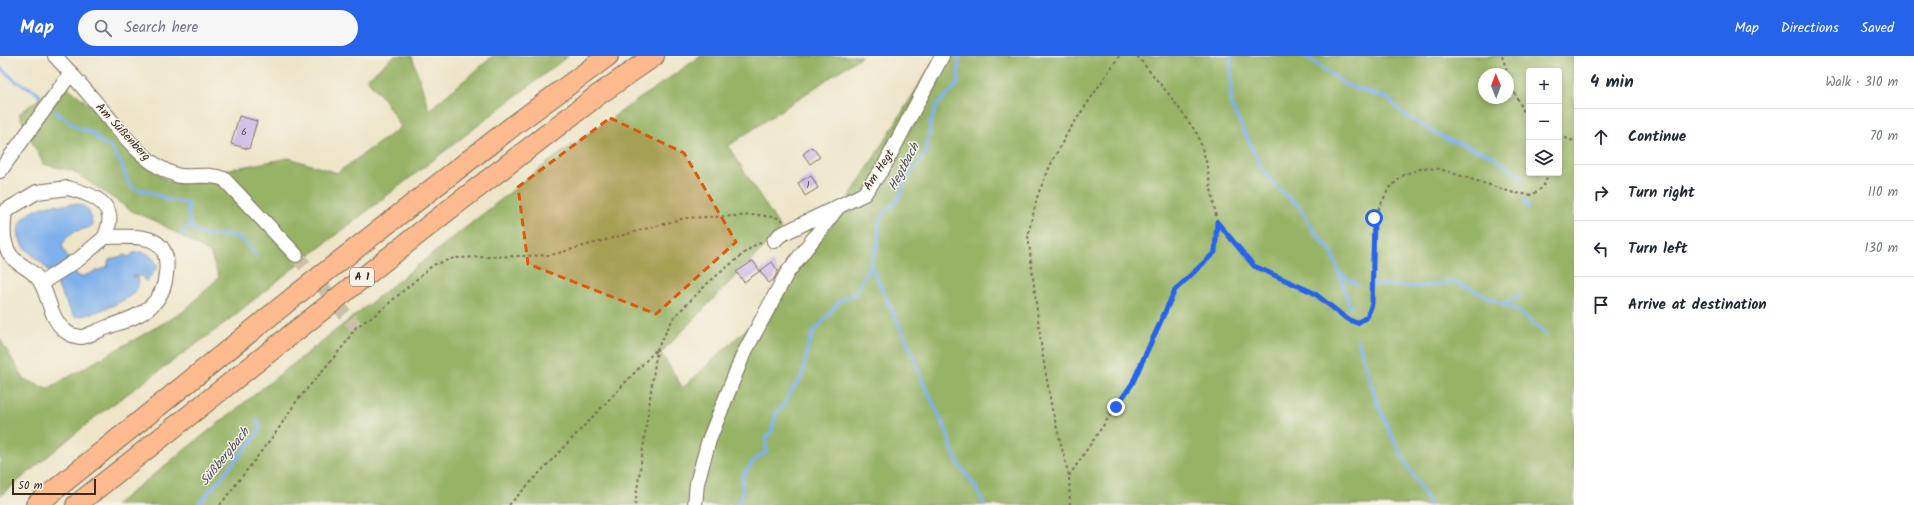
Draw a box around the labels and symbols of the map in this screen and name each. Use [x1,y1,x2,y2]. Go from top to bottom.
north arrow [1478,68,1514,104]
street label: Am Süßenberg [91,98,155,166]
house number: 6 [241,124,247,140]
water label: Hegtbach [883,138,926,195]
street label: Am Hegt [859,145,900,194]
house number: 1 [806,177,810,193]
route start [1365,209,1383,227]
road number: A 1 [350,268,374,286]
route end [1107,398,1125,416]
water label: Süßbergbach [195,423,256,491]
scale bar [12,477,96,496]

